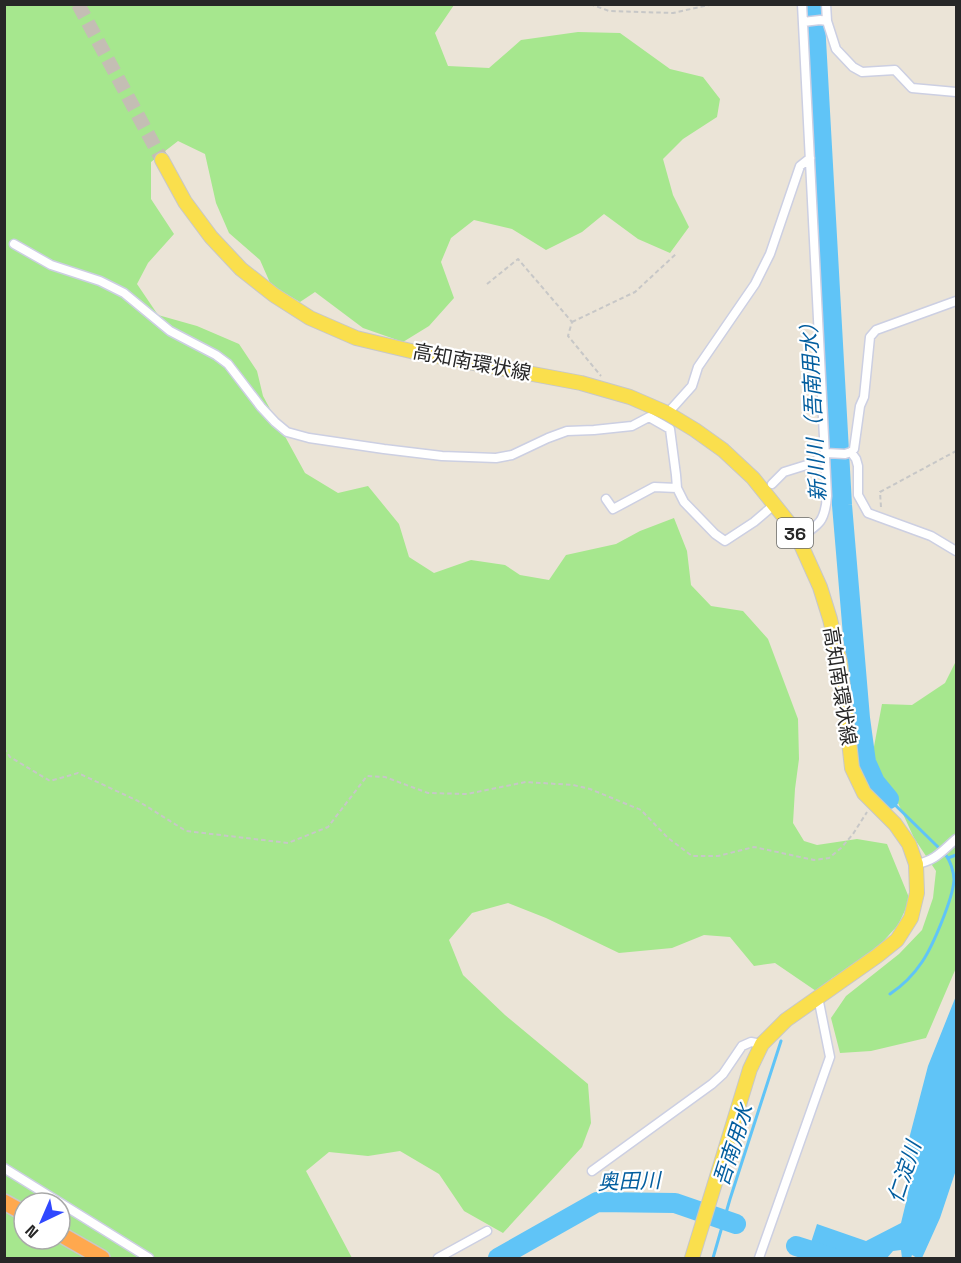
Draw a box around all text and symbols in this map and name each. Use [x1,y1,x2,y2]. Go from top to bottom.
water label: 新川川（吾南用水） [795,312,831,502]
street label: 高知南環状線 [411,338,533,386]
road number: 36 [777,518,813,548]
street label: 高知南環状線 [818,625,862,747]
water label: 吾南用水 [707,1099,759,1189]
water label: 仁淀川 [881,1136,927,1206]
water label: 奥田川 [597,1166,663,1196]
north arrow [12,1191,72,1251]
text: N [21,1220,43,1243]

